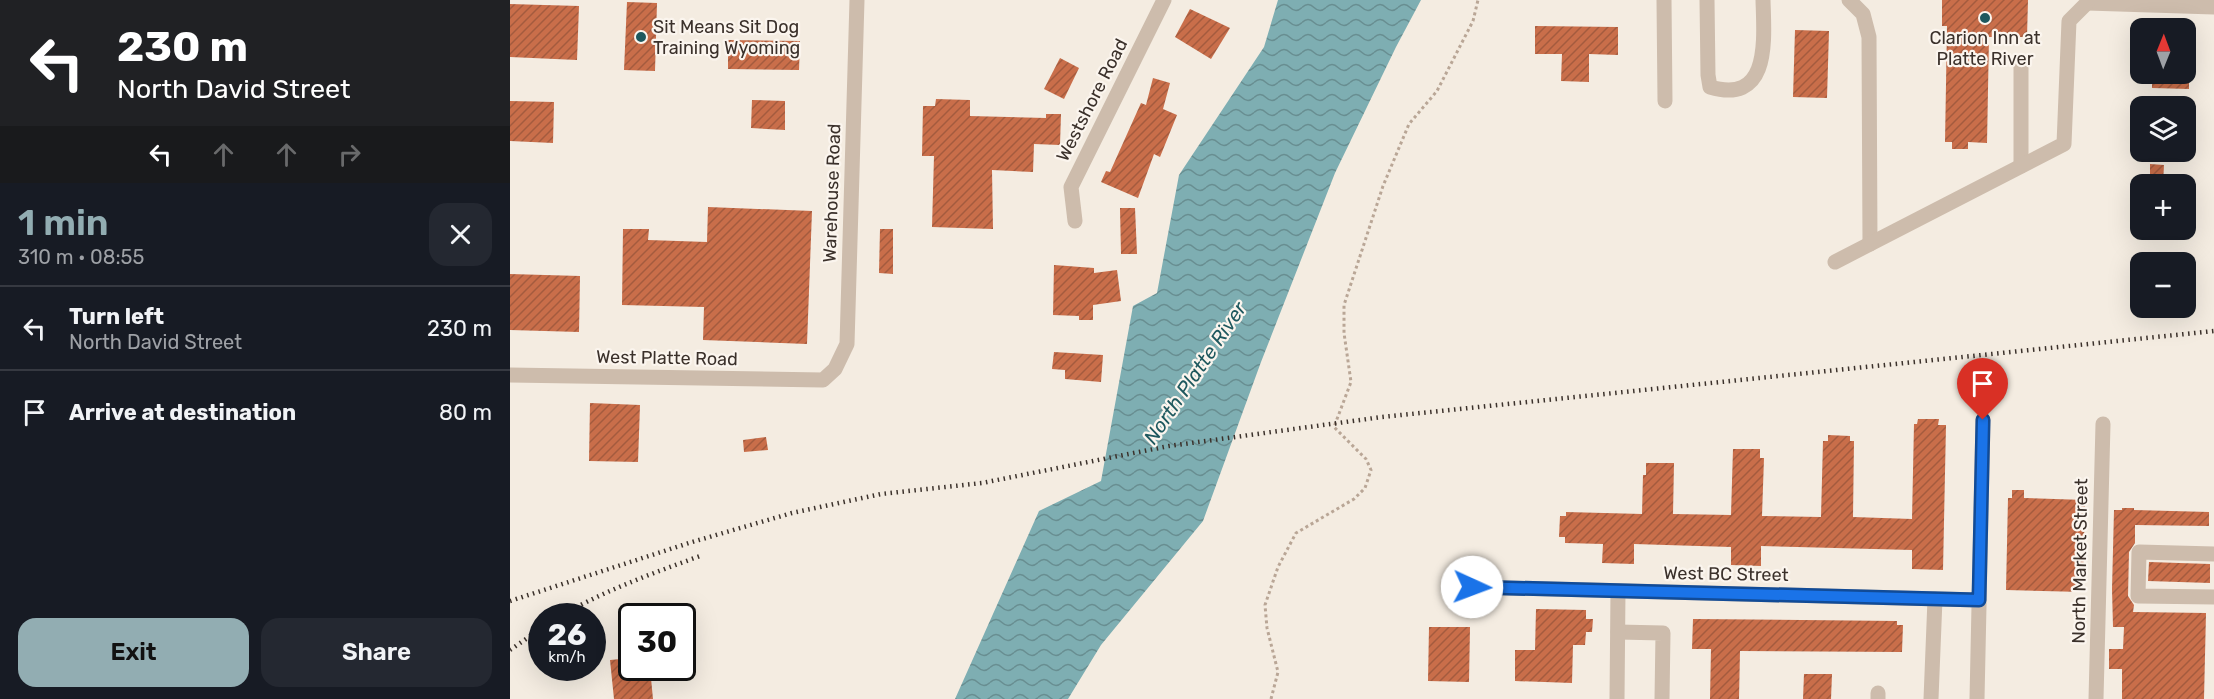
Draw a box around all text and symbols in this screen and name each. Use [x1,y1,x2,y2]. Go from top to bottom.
marker: Clarion Inn at Platte River [1978,11,1992,25]
place label: Sit Means Sit Dog Training Wyoming [653,16,800,59]
north arrow [2130,18,2196,84]
map controls [2130,18,2196,318]
text: 230 m [117,22,248,72]
icon: left [18,24,96,102]
place label: Clarion Inn at Platte River [1929,27,2041,70]
marker: Sit Means Sit Dog Training Wyoming [634,30,648,44]
street label: Westshore Road [1052,35,1132,165]
text: North David Street [117,73,351,105]
button: layers [2130,96,2196,162]
street label: Warehouse Road [819,123,845,263]
icon: left [144,138,177,171]
icon: ahead [207,138,240,171]
icon: ahead [270,138,303,171]
icon: right [333,138,366,171]
button: + [2130,174,2196,240]
text: 1 min [18,201,109,244]
button: close [429,203,492,266]
text: 310 m · 08:55 [18,245,144,269]
button: − [2130,252,2196,318]
water label: North Platte River [1139,296,1252,449]
text: Turn left [69,303,164,330]
icon: left [18,312,51,345]
text: 230 m [427,315,492,342]
text: North David Street [69,330,242,354]
street label: West Platte Road [596,346,738,370]
pin [1957,358,2008,420]
icon: arrive [1966,367,1999,400]
icon: arrive [18,396,51,429]
text: Arrive at destination [69,399,296,426]
text: 80 m [439,399,492,426]
street label: North Market Street [2068,478,2092,644]
position arrow [1440,555,1504,619]
street label: West BC Street [1663,562,1789,586]
speed limit sign: 30 [618,603,696,681]
text: 26 [547,617,587,653]
button: Exit [18,618,249,687]
button: Share [261,618,492,687]
text: km/h [548,648,586,666]

